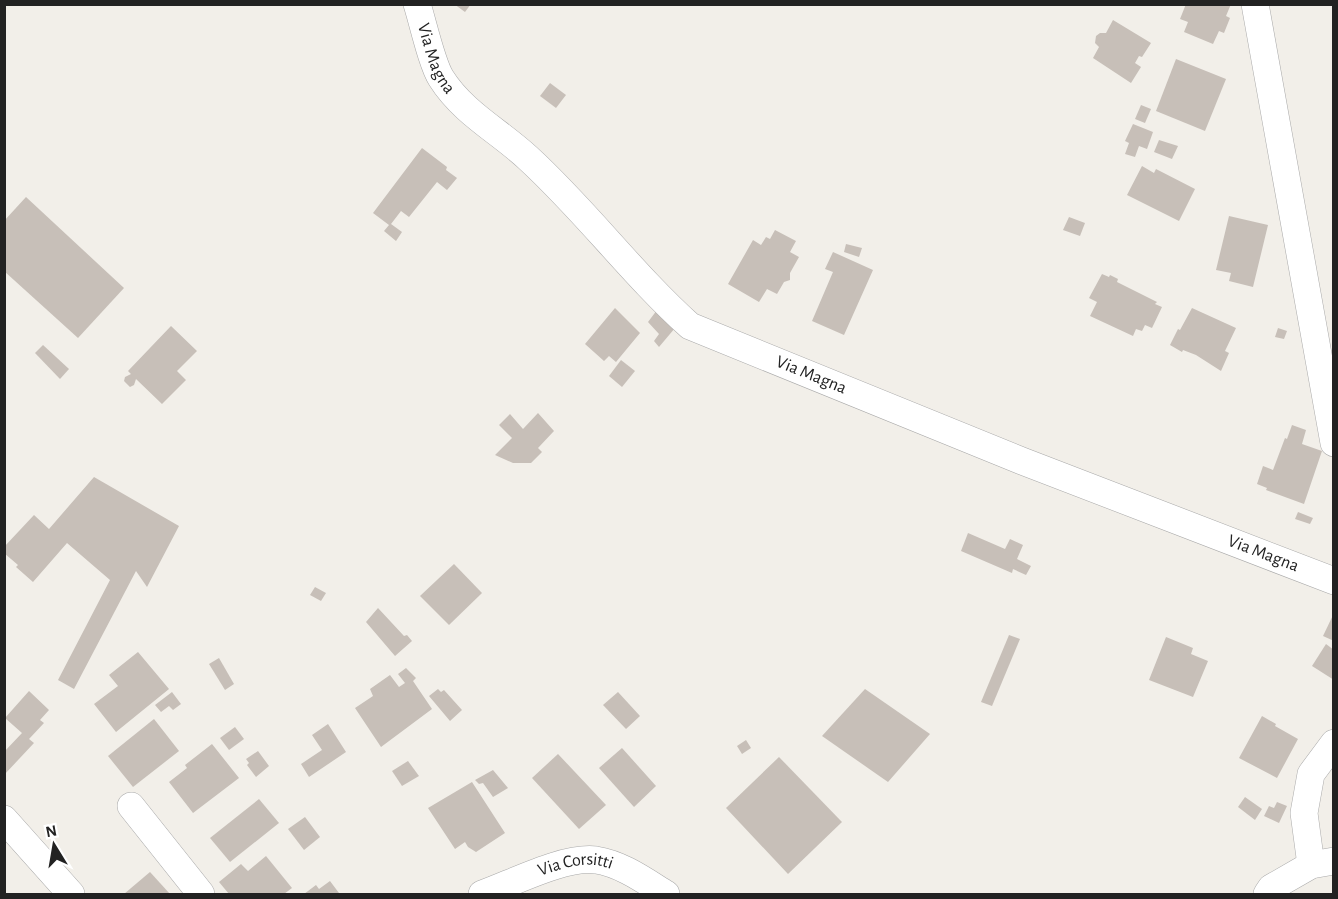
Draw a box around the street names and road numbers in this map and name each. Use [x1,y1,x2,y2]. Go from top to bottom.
street label: Via Magna [414,21,458,98]
street label: Via Magna [773,353,849,398]
street label: Via Magna [1225,532,1301,576]
street label: Via Corsitti [536,851,615,880]

